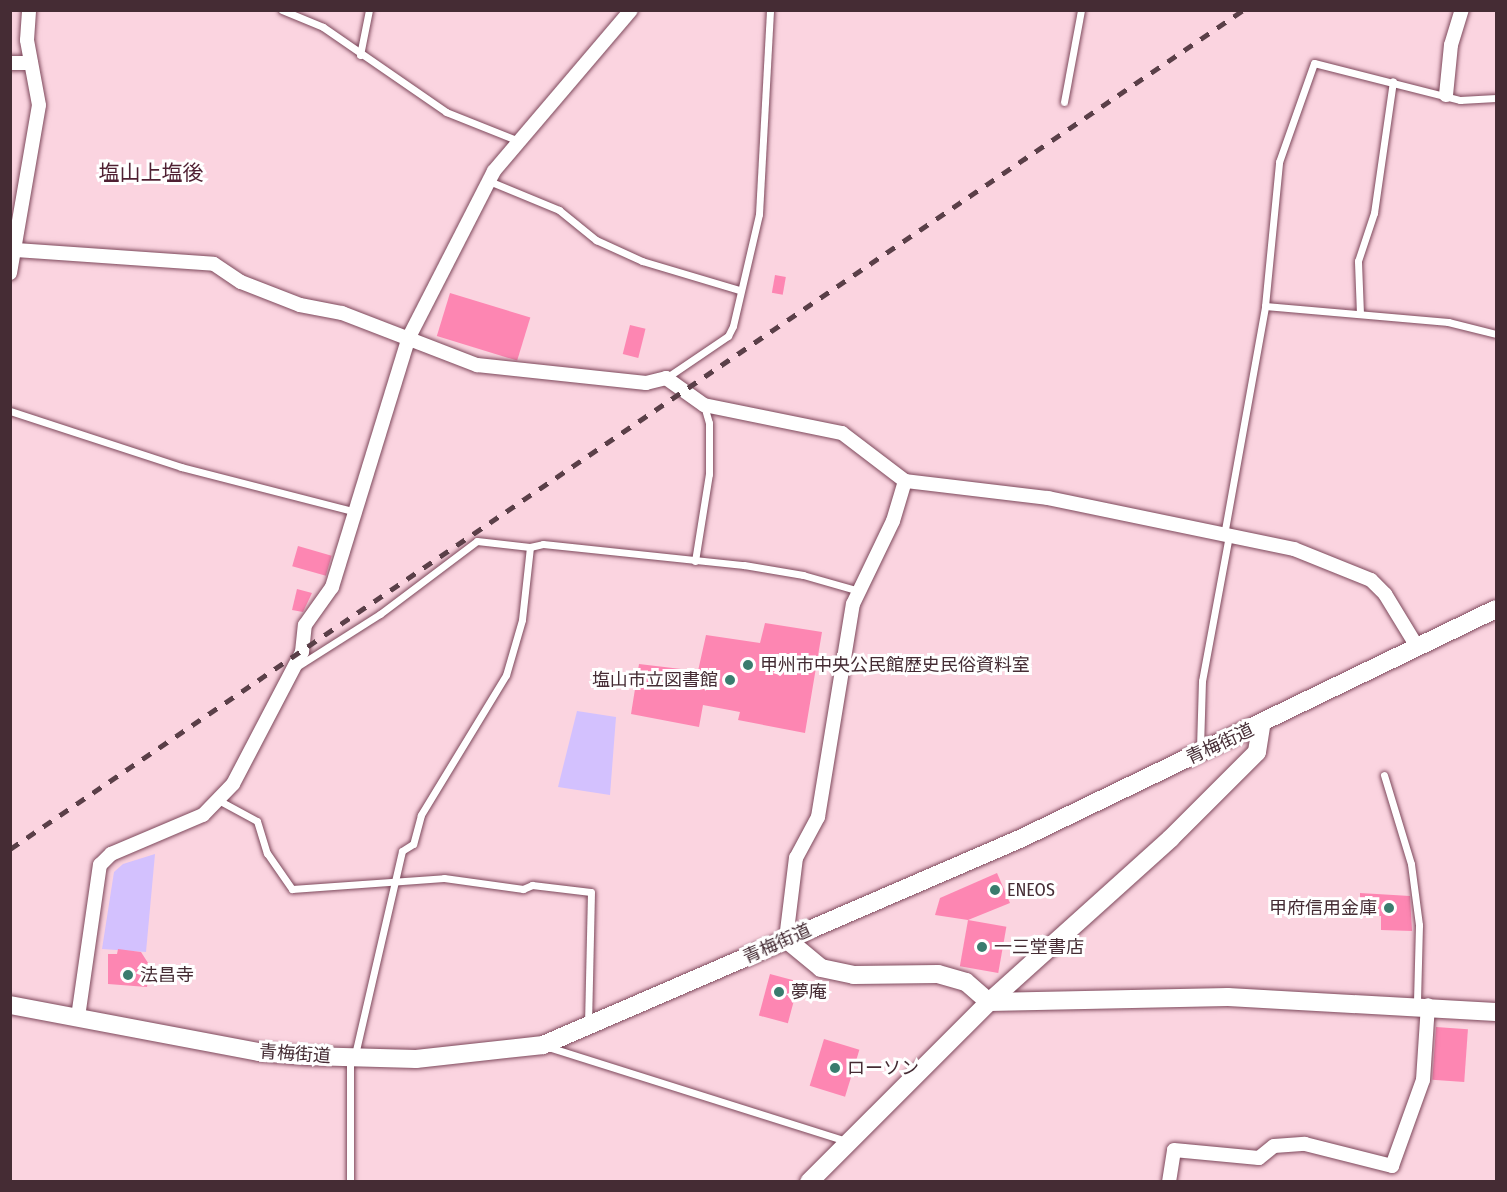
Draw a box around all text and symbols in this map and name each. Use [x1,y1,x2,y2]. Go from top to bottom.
district label: 塩山上塩後 [99,160,203,186]
place label: 甲州市中央公民館歴史民俗資料室 [760,654,1030,676]
marker: 甲州市中央公民館歴史民俗資料室 [741,658,755,672]
place label: 塩山市立図書館 [592,669,718,691]
marker: 塩山市立図書館 [723,673,737,687]
street label: 青梅街道 [1183,719,1257,769]
place label: ENEOS [1007,879,1055,901]
marker: ENEOS [988,883,1002,897]
place label: 甲府信用金庫 [1269,897,1377,919]
marker: 甲府信用金庫 [1382,901,1396,915]
street label: 青梅街道 [740,919,814,969]
place label: 一三堂書店 [994,936,1084,958]
marker: 一三堂書店 [975,940,989,954]
place label: 法昌寺 [140,964,194,986]
marker: 法昌寺 [121,968,135,982]
place label: 夢庵 [791,981,827,1003]
marker: 夢庵 [772,985,786,999]
street label: 青梅街道 [258,1041,332,1067]
place label: ローソン [847,1057,919,1079]
marker: ローソン [828,1061,842,1075]

